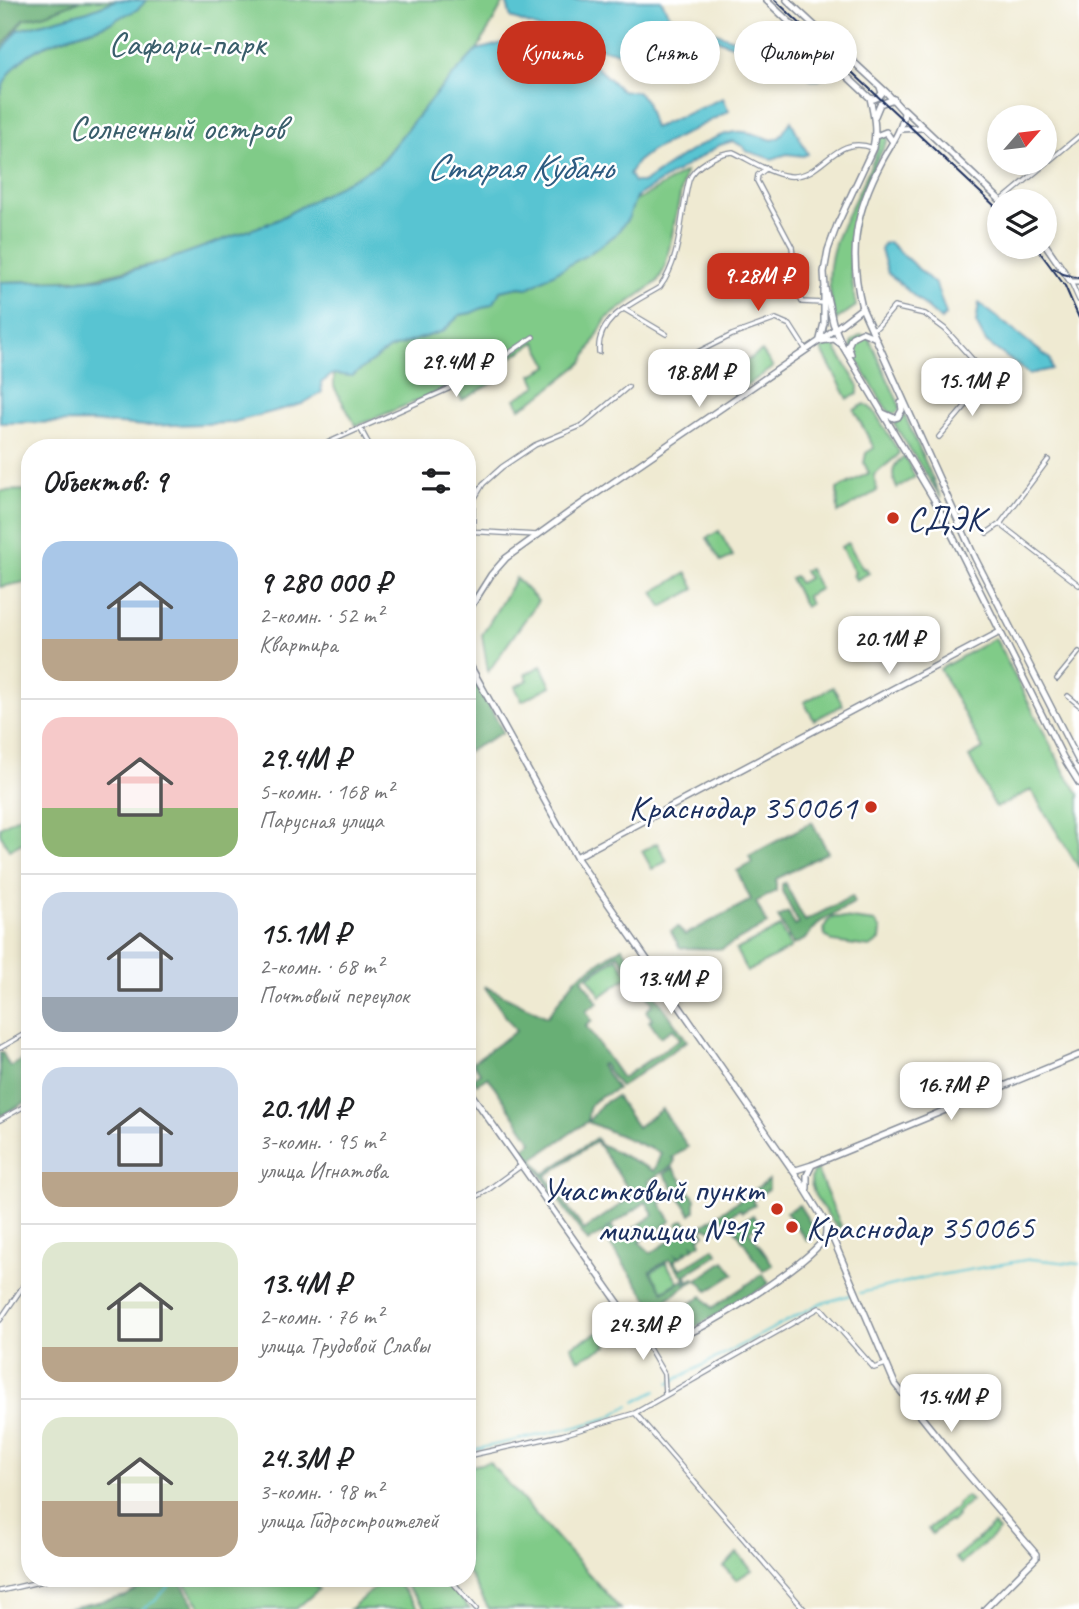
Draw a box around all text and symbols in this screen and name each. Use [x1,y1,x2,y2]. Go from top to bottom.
park label: Сафари-парк [108,21,268,66]
chip: Купить [497,21,606,84]
chip: Снять [620,21,720,84]
chip: Фильтры [734,21,857,84]
park label: Солнечный остров [69,105,293,150]
north arrow [987,105,1057,175]
map controls [987,105,1057,259]
water label: Старая Кубань [426,143,617,190]
button: layers [987,189,1057,259]
pin: 9.28M ₽ [693,254,823,313]
text: 9.28M ₽ [723,261,793,290]
pin: 29.4M ₽ [391,340,521,399]
text: 29.4M ₽ [421,347,491,376]
pin: 18.8M ₽ [634,350,764,409]
text: 18.8M ₽ [664,357,734,386]
pin: 15.1M ₽ [907,358,1037,418]
text: 15.1M ₽ [937,366,1007,395]
text: Объектов: 9 [42,462,167,500]
icon: filters [417,462,455,500]
place label: СДЭК [907,496,990,541]
marker: СДЭК [885,510,901,526]
text: 9 280 000 ₽ [259,563,390,601]
icon: home [98,569,182,653]
text: 2-комн. · 52 m² [259,601,383,630]
pin: 20.1M ₽ [824,616,954,676]
text: 20.1M ₽ [854,624,924,653]
text: Квартира [259,630,337,659]
text: 29.4M ₽ [259,739,350,777]
icon: home [98,745,182,829]
text: 5-комн. · 168 m² [259,777,393,806]
place label: Краснодар 350061 [629,785,859,830]
marker: Краснодар 350061 [863,799,879,815]
text: Парусная улица [259,806,383,835]
text: 15.1M ₽ [259,914,350,952]
icon: home [98,920,182,1004]
text: 2-комн. · 68 m² [259,952,383,981]
pin: 13.4M ₽ [606,956,736,1016]
text: 13.4M ₽ [636,964,706,993]
text: Почтовый переулок [259,981,409,1010]
pin: 16.7M ₽ [886,1062,1016,1122]
text: 16.7M ₽ [916,1070,986,1099]
text: 20.1M ₽ [259,1089,350,1127]
icon: home [98,1095,182,1179]
text: 3-комн. · 95 m² [259,1127,383,1156]
text: улица Игнатова [259,1156,387,1185]
place label: Участковый пункт милиции №17 [542,1167,765,1252]
marker: Участковый пункт милиции №17 [769,1201,785,1217]
place label: Краснодар 350065 [806,1205,1037,1250]
marker: Краснодар 350065 [784,1219,800,1235]
text: 13.4M ₽ [259,1264,350,1302]
icon: home [98,1270,182,1354]
text: 2-комн. · 76 m² [259,1302,383,1331]
pin: 24.3M ₽ [578,1302,708,1362]
text: 24.3M ₽ [608,1310,678,1339]
text: улица Трудовой Славы [259,1331,429,1360]
pin: 15.4M ₽ [886,1374,1016,1434]
text: 15.4M ₽ [916,1382,986,1411]
text: 24.3M ₽ [259,1439,350,1477]
icon: home [98,1445,182,1529]
text: 3-комн. · 98 m² [259,1477,383,1506]
text: улица Гидростроителей [259,1506,438,1535]

